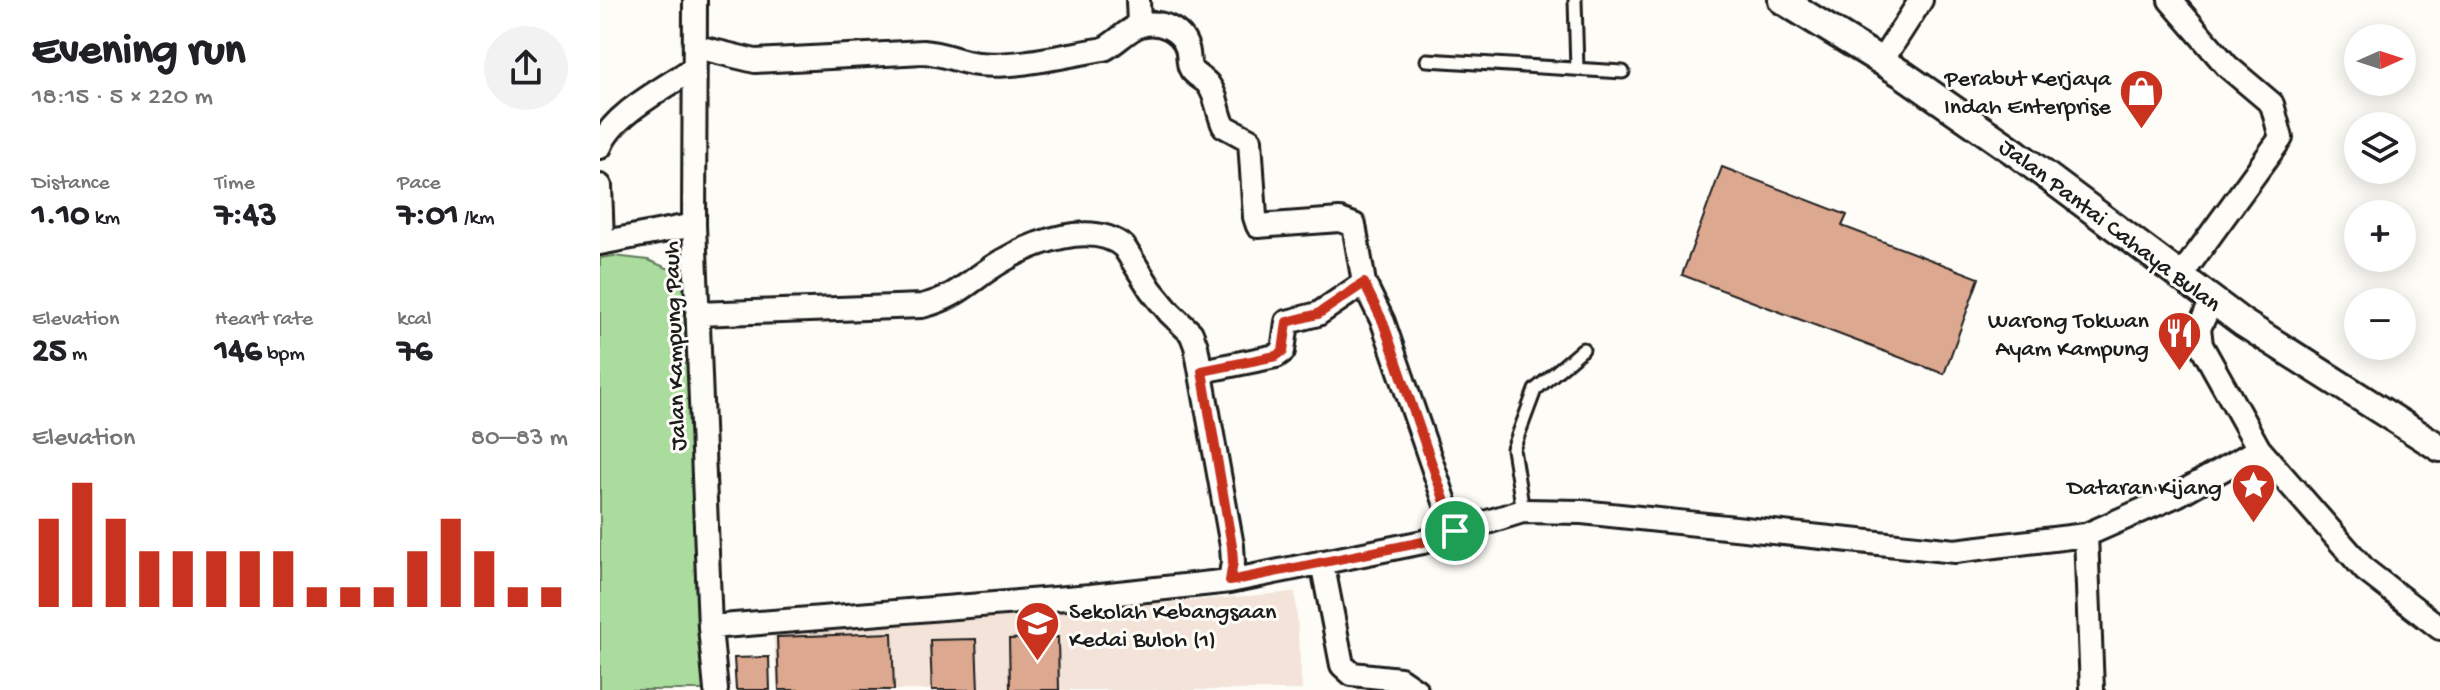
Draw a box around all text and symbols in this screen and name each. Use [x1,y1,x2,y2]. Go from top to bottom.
north arrow [2344,24,2416,96]
map controls [2344,24,2416,360]
button: share [484,26,568,110]
text: Evening run [32,27,245,79]
place label: Perabut Kerjaya Indah Enterprise [1944,66,2112,123]
shop icon: Perabut Kerjaya Indah Enterprise [2118,67,2166,130]
text: 18:15 · 5 × 220 m [32,83,213,114]
button: layers [2344,112,2416,184]
street label: Jalan Pantai Cahaya Bulan [1992,134,2226,320]
text: Distance [32,171,110,197]
text: Time [215,171,255,197]
text: Pace [397,171,441,197]
text: 1.10 [32,197,89,237]
text: 7:43 [215,197,277,237]
text: 7:01 [397,197,459,237]
button: + [2344,200,2416,272]
text: km [89,206,120,232]
text: /km [459,206,495,232]
street label: Jalan Kampung Pauh [658,240,695,451]
button: − [2344,288,2416,360]
text: Elevation [32,307,119,333]
text: Heart rate [215,307,313,333]
text: kcal [397,307,432,333]
place label: Warong Tokwan Ayam Kampung [1988,308,2150,365]
restaurant icon: Warong Tokwan Ayam Kampung [2156,309,2204,372]
text: 25 [32,333,67,373]
text: 146 [215,333,262,373]
text: 76 [397,333,432,373]
text: m [67,342,87,368]
text: bpm [262,342,305,368]
text: Elevation [32,424,135,455]
text: 80–83 m [471,424,568,455]
place icon: Dataran Kijang [2229,462,2277,525]
place label: Dataran Kijang [2065,475,2222,504]
pin [1421,497,1489,565]
icon: arrive [1433,509,1477,553]
place label: Sekolah Kebangsaan Kedai Buloh (1) [1069,599,1277,656]
school or university icon: Sekolah Kebangsaan Kedai Buloh (1) [1014,600,1062,663]

